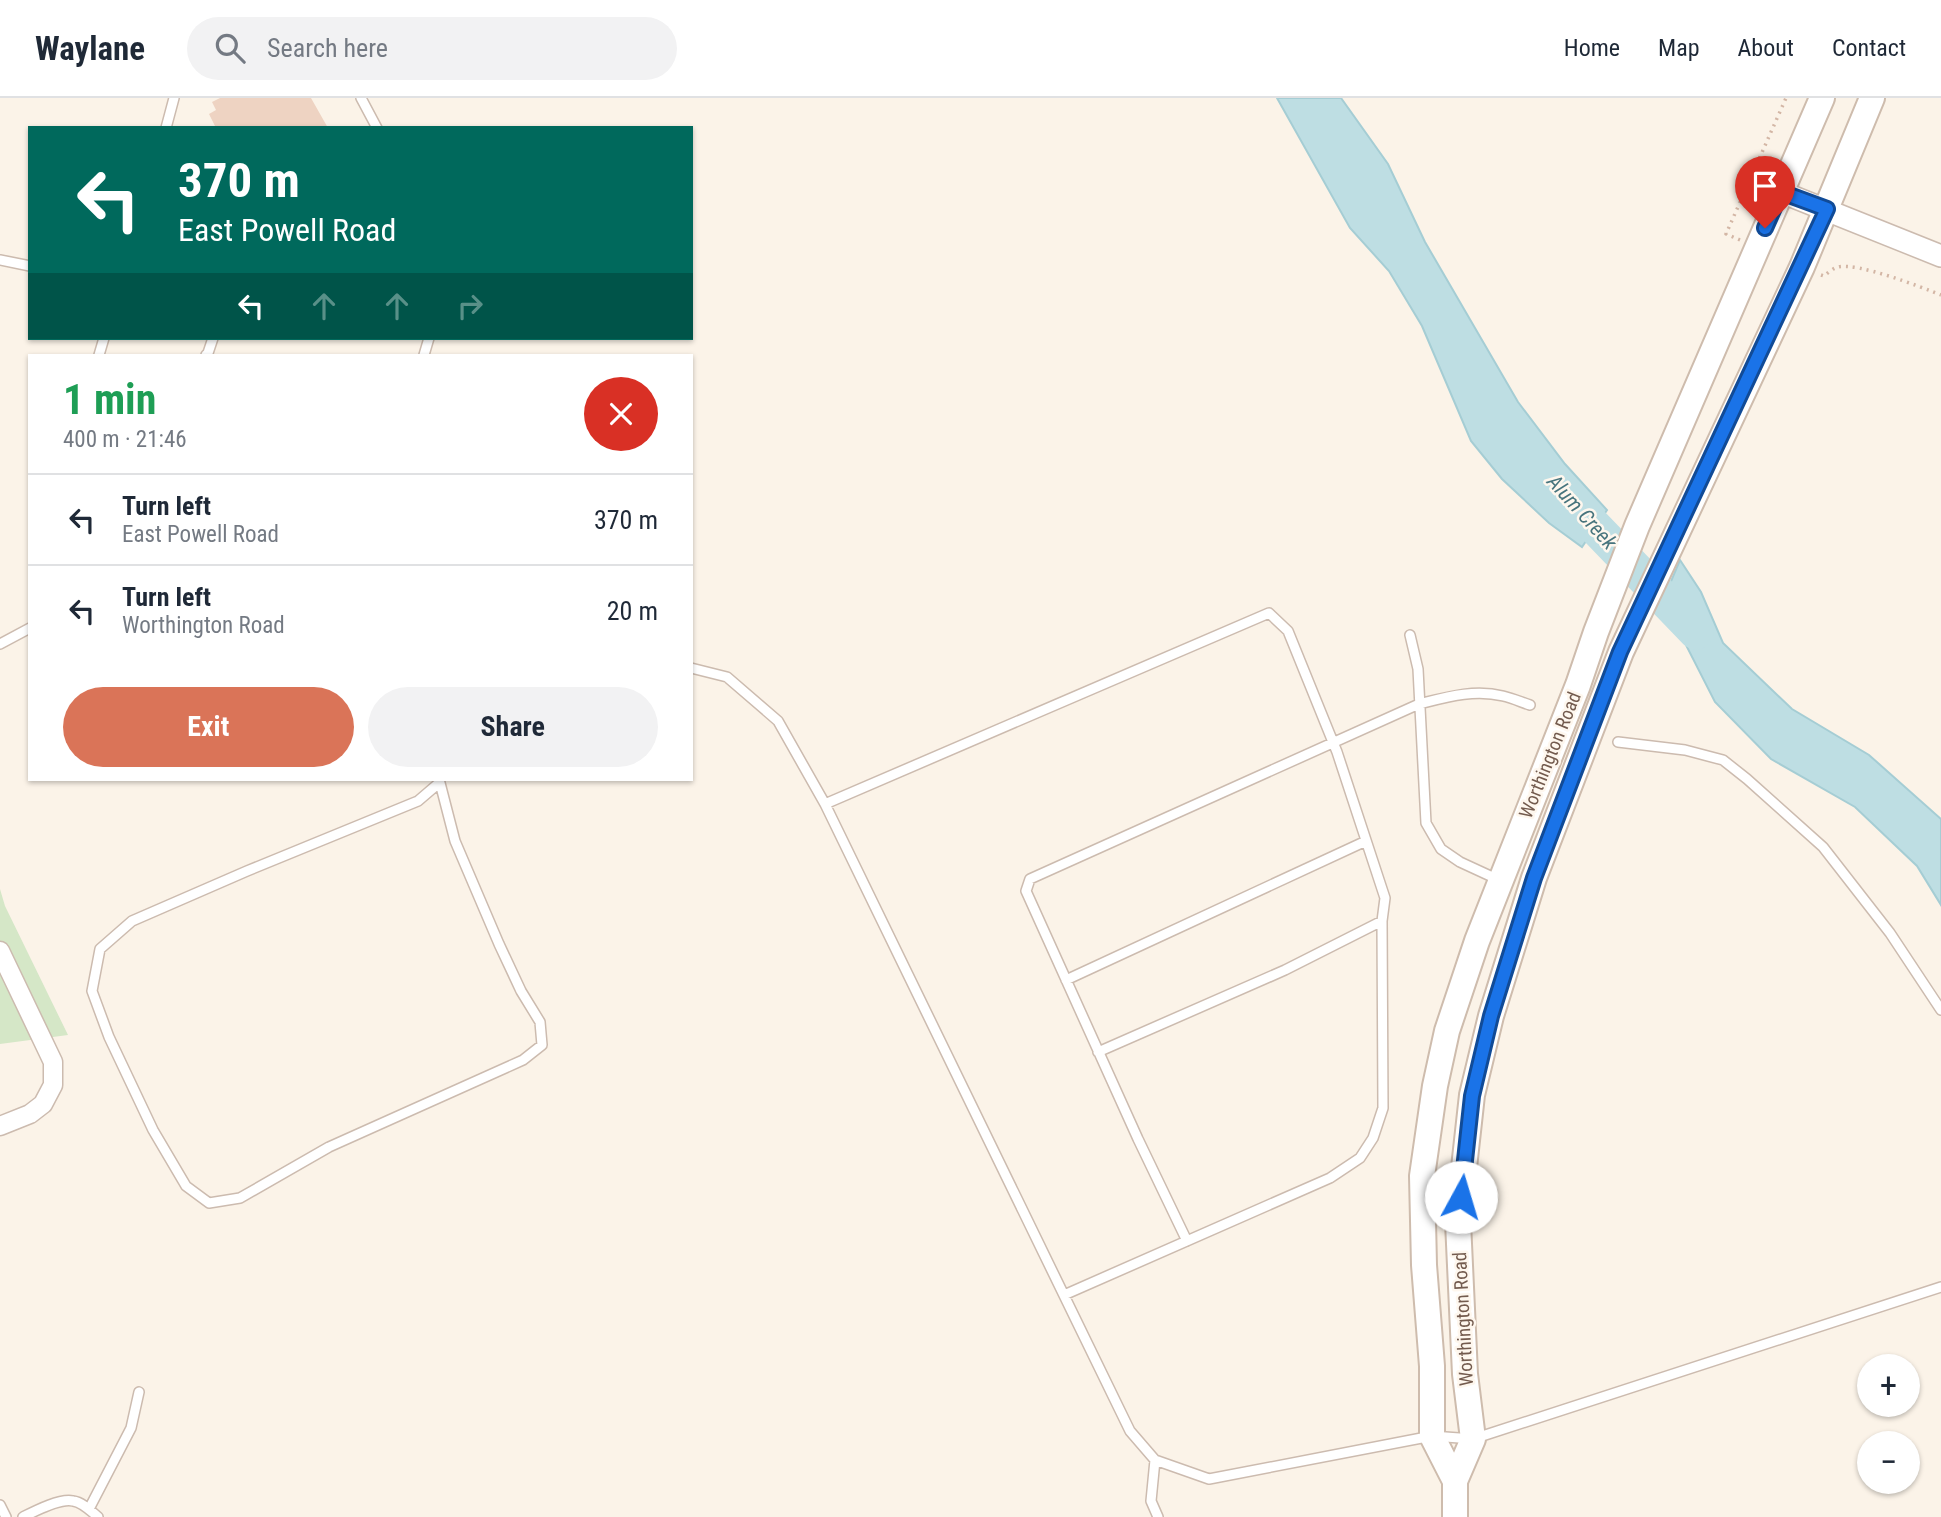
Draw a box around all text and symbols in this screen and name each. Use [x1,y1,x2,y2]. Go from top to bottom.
search box [187,17,677,80]
text: Waylane [35,29,145,68]
icon: search [211,29,249,67]
text: Search here [267,33,388,63]
text: Home [1564,34,1620,62]
text: Map [1658,34,1700,62]
text: About [1738,34,1794,62]
text: Contact [1832,34,1906,62]
text: 370 m [178,152,300,209]
icon: left [63,154,154,245]
pin [1735,156,1795,228]
icon: arrive [1746,167,1784,205]
text: East Powell Road [178,211,396,249]
icon: left [232,287,270,325]
icon: ahead [305,287,343,325]
icon: ahead [378,287,416,325]
icon: right [451,287,489,325]
text: 1 min [63,375,156,424]
button: close [584,377,658,451]
text: 400 m · 21:46 [63,426,187,453]
water label: Alum Creek [1542,469,1622,555]
text: Turn left [122,491,211,521]
icon: left [63,501,101,539]
text: 370 m [594,505,658,535]
text: East Powell Road [122,521,279,548]
text: Turn left [122,582,211,612]
icon: left [63,592,101,630]
text: 20 m [607,596,658,626]
text: Worthington Road [122,612,285,639]
button: Exit [63,687,354,767]
button: Share [368,687,658,767]
street label: Worthington Road [1514,688,1586,822]
position arrow [1424,1160,1498,1234]
street label: Worthington Road [1448,1251,1478,1387]
map controls [1857,1354,1920,1494]
button: + [1857,1354,1920,1417]
button: − [1857,1431,1920,1494]

